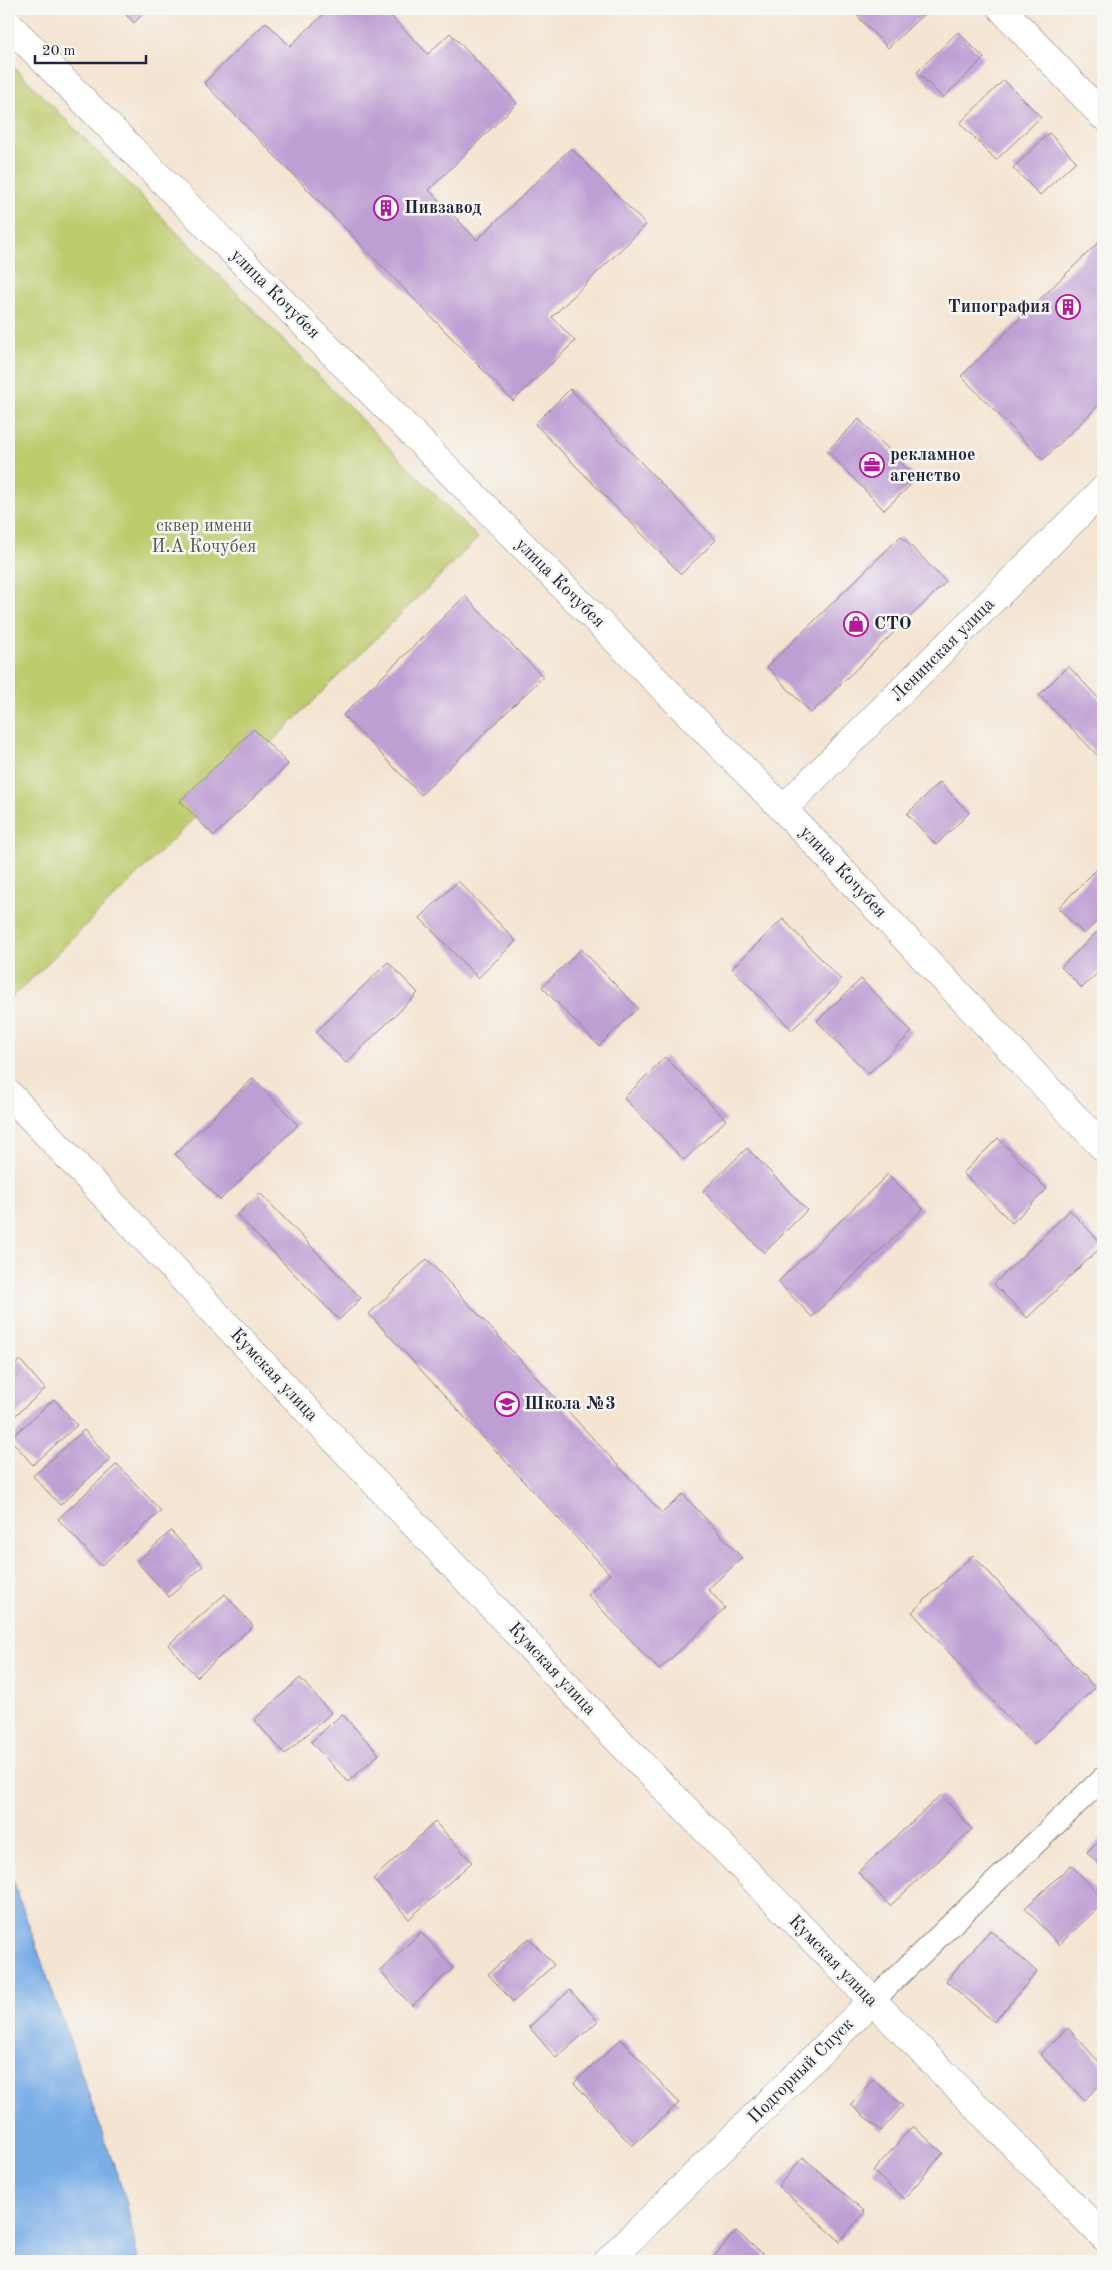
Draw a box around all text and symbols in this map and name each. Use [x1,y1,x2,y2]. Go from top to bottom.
scale bar [35,32,146,64]
text: 20 m [42,44,76,59]
building icon: Пивзавод [373,195,399,221]
place label: Пивзавод [404,199,482,217]
street label: улица Кочубея [227,246,323,342]
building icon: Типография [1055,294,1081,320]
place label: Типография [948,298,1050,317]
place label: рекламное агенство [890,446,976,485]
office icon: рекламное агенство [859,452,885,478]
park label: сквер имени И.А Кочубея [152,517,256,556]
street label: улица Кочубея [512,535,608,631]
street label: Ленинская улица [888,595,998,705]
shop icon: СТО [843,611,869,637]
place label: СТО [874,615,912,633]
street label: улица Кочубея [796,823,890,921]
street label: Кумская улица [227,1325,321,1425]
school or university icon: Школа №3 [494,1391,520,1417]
place label: Школа №3 [524,1395,616,1413]
street label: Кумская улица [505,1619,599,1719]
street label: Кумская улица [785,1912,881,2010]
street label: Подгорный Спуск [745,2015,857,2127]

